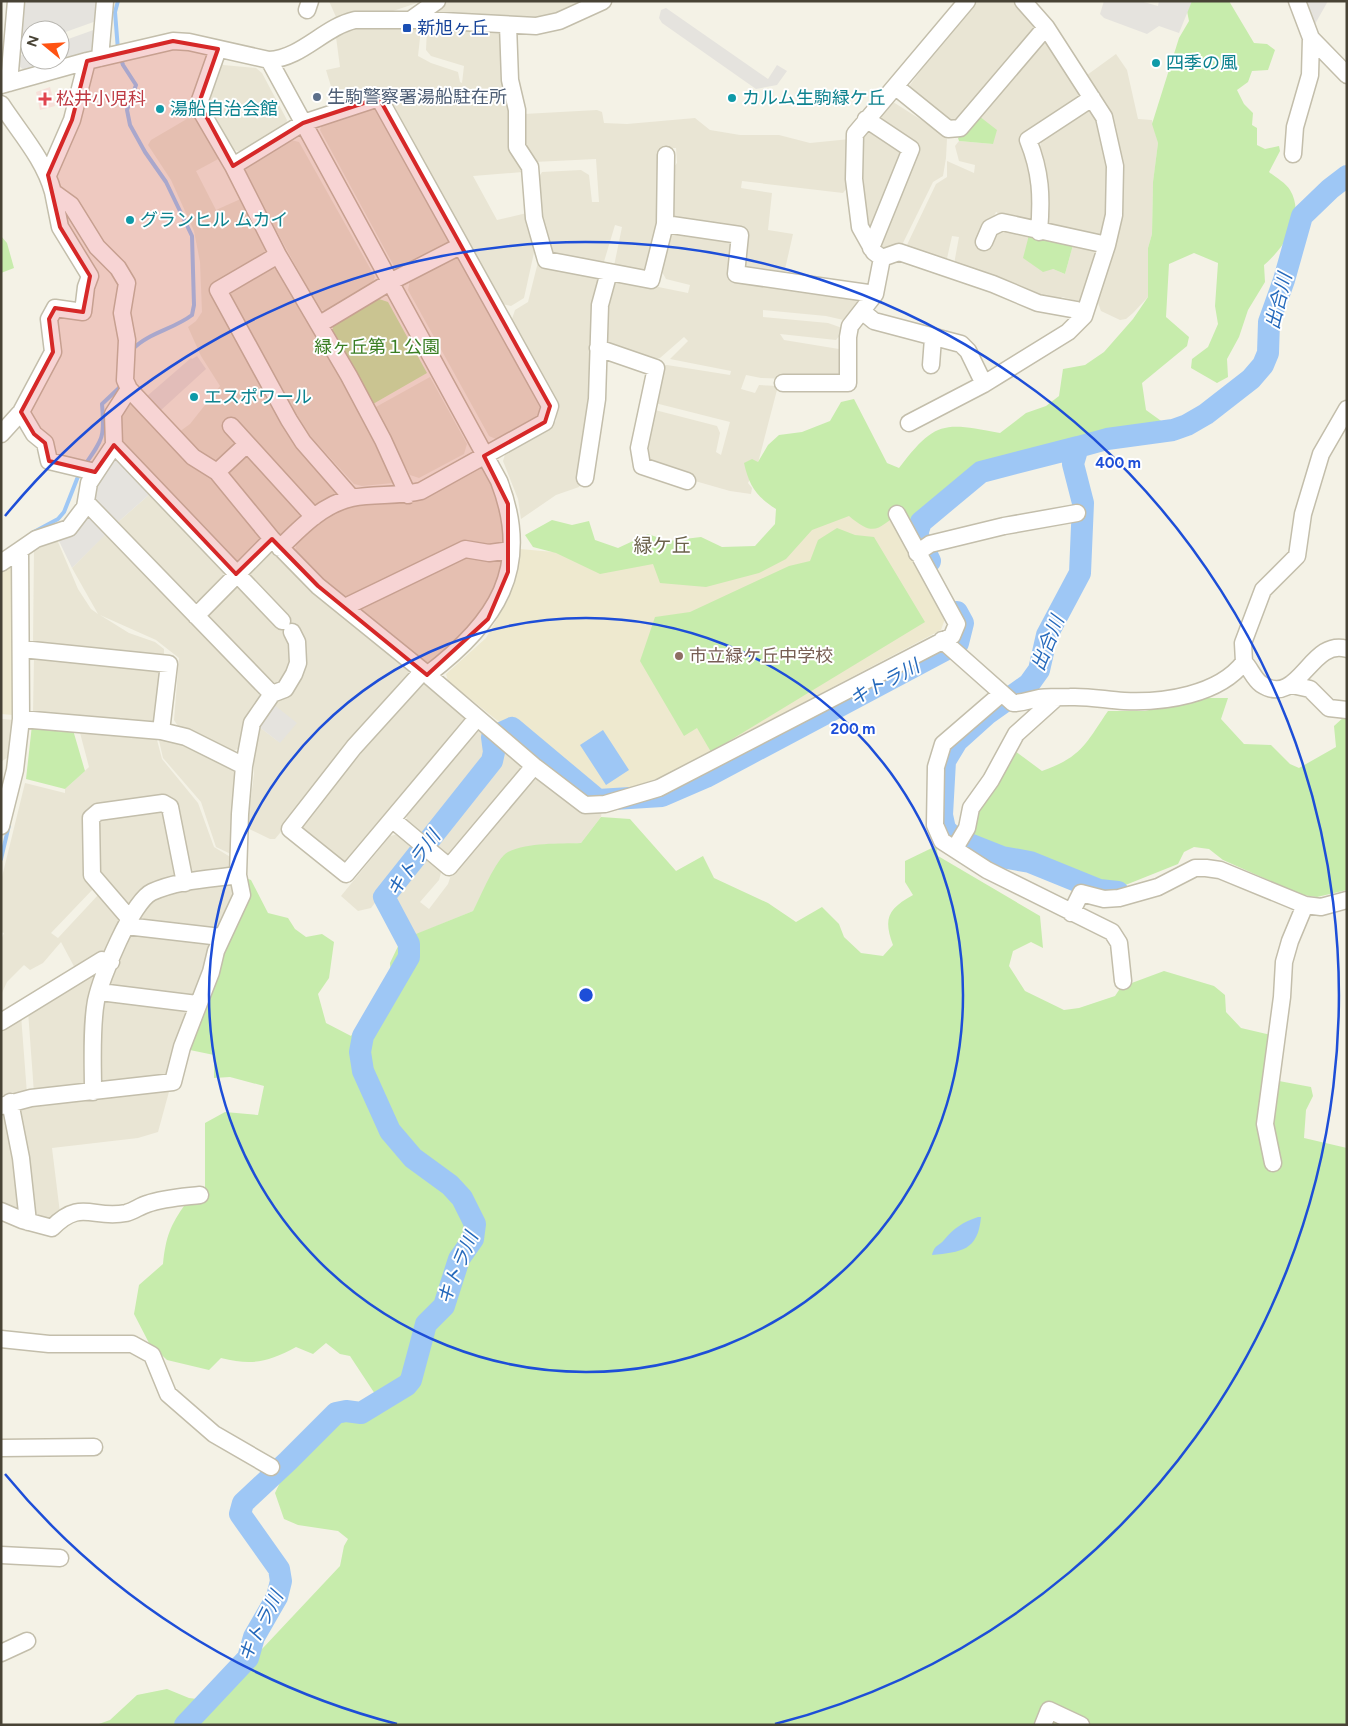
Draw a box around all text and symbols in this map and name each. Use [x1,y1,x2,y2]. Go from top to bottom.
place label: 新旭ヶ丘 [417,17,489,39]
north arrow [20,20,70,70]
marker: 新旭ヶ丘 [401,22,413,34]
text: N [23,33,43,49]
place label: 四季の風 [1166,52,1238,74]
marker: 四季の風 [1150,57,1162,69]
place label: 生駒警察署湯船駐在所 [327,86,507,108]
place label: カルム生駒緑ケ丘 [742,87,886,109]
place label: 松井小児科 [56,88,146,110]
marker: 生駒警察署湯船駐在所 [311,91,323,103]
marker: 松井小児科 [38,92,52,106]
marker: カルム生駒緑ケ丘 [726,92,738,104]
place label: 湯船自治会館 [170,98,278,120]
marker: 湯船自治会館 [154,103,166,115]
place label: グランヒル ムカイ [140,209,288,231]
marker: グランヒル ムカイ [124,214,136,226]
water label: 出合川 [1260,269,1297,332]
park label: 緑ヶ丘第１公園 [314,336,440,358]
place label: エスポワール [204,386,312,408]
marker: エスポワール [188,391,200,403]
text: 400 m [1095,454,1141,472]
district label: 緑ケ丘 [633,534,691,557]
water label: 出合川 [1026,611,1070,674]
place label: 市立緑ケ丘中学校 [689,645,833,667]
marker: 市立緑ケ丘中学校 [673,650,685,662]
water label: キトラ川 [845,654,925,710]
text: 200 m [831,720,875,738]
water label: キトラ川 [382,824,446,901]
centre of rings [577,986,595,1004]
water label: キトラ川 [432,1227,484,1308]
water label: キトラ川 [233,1585,289,1665]

